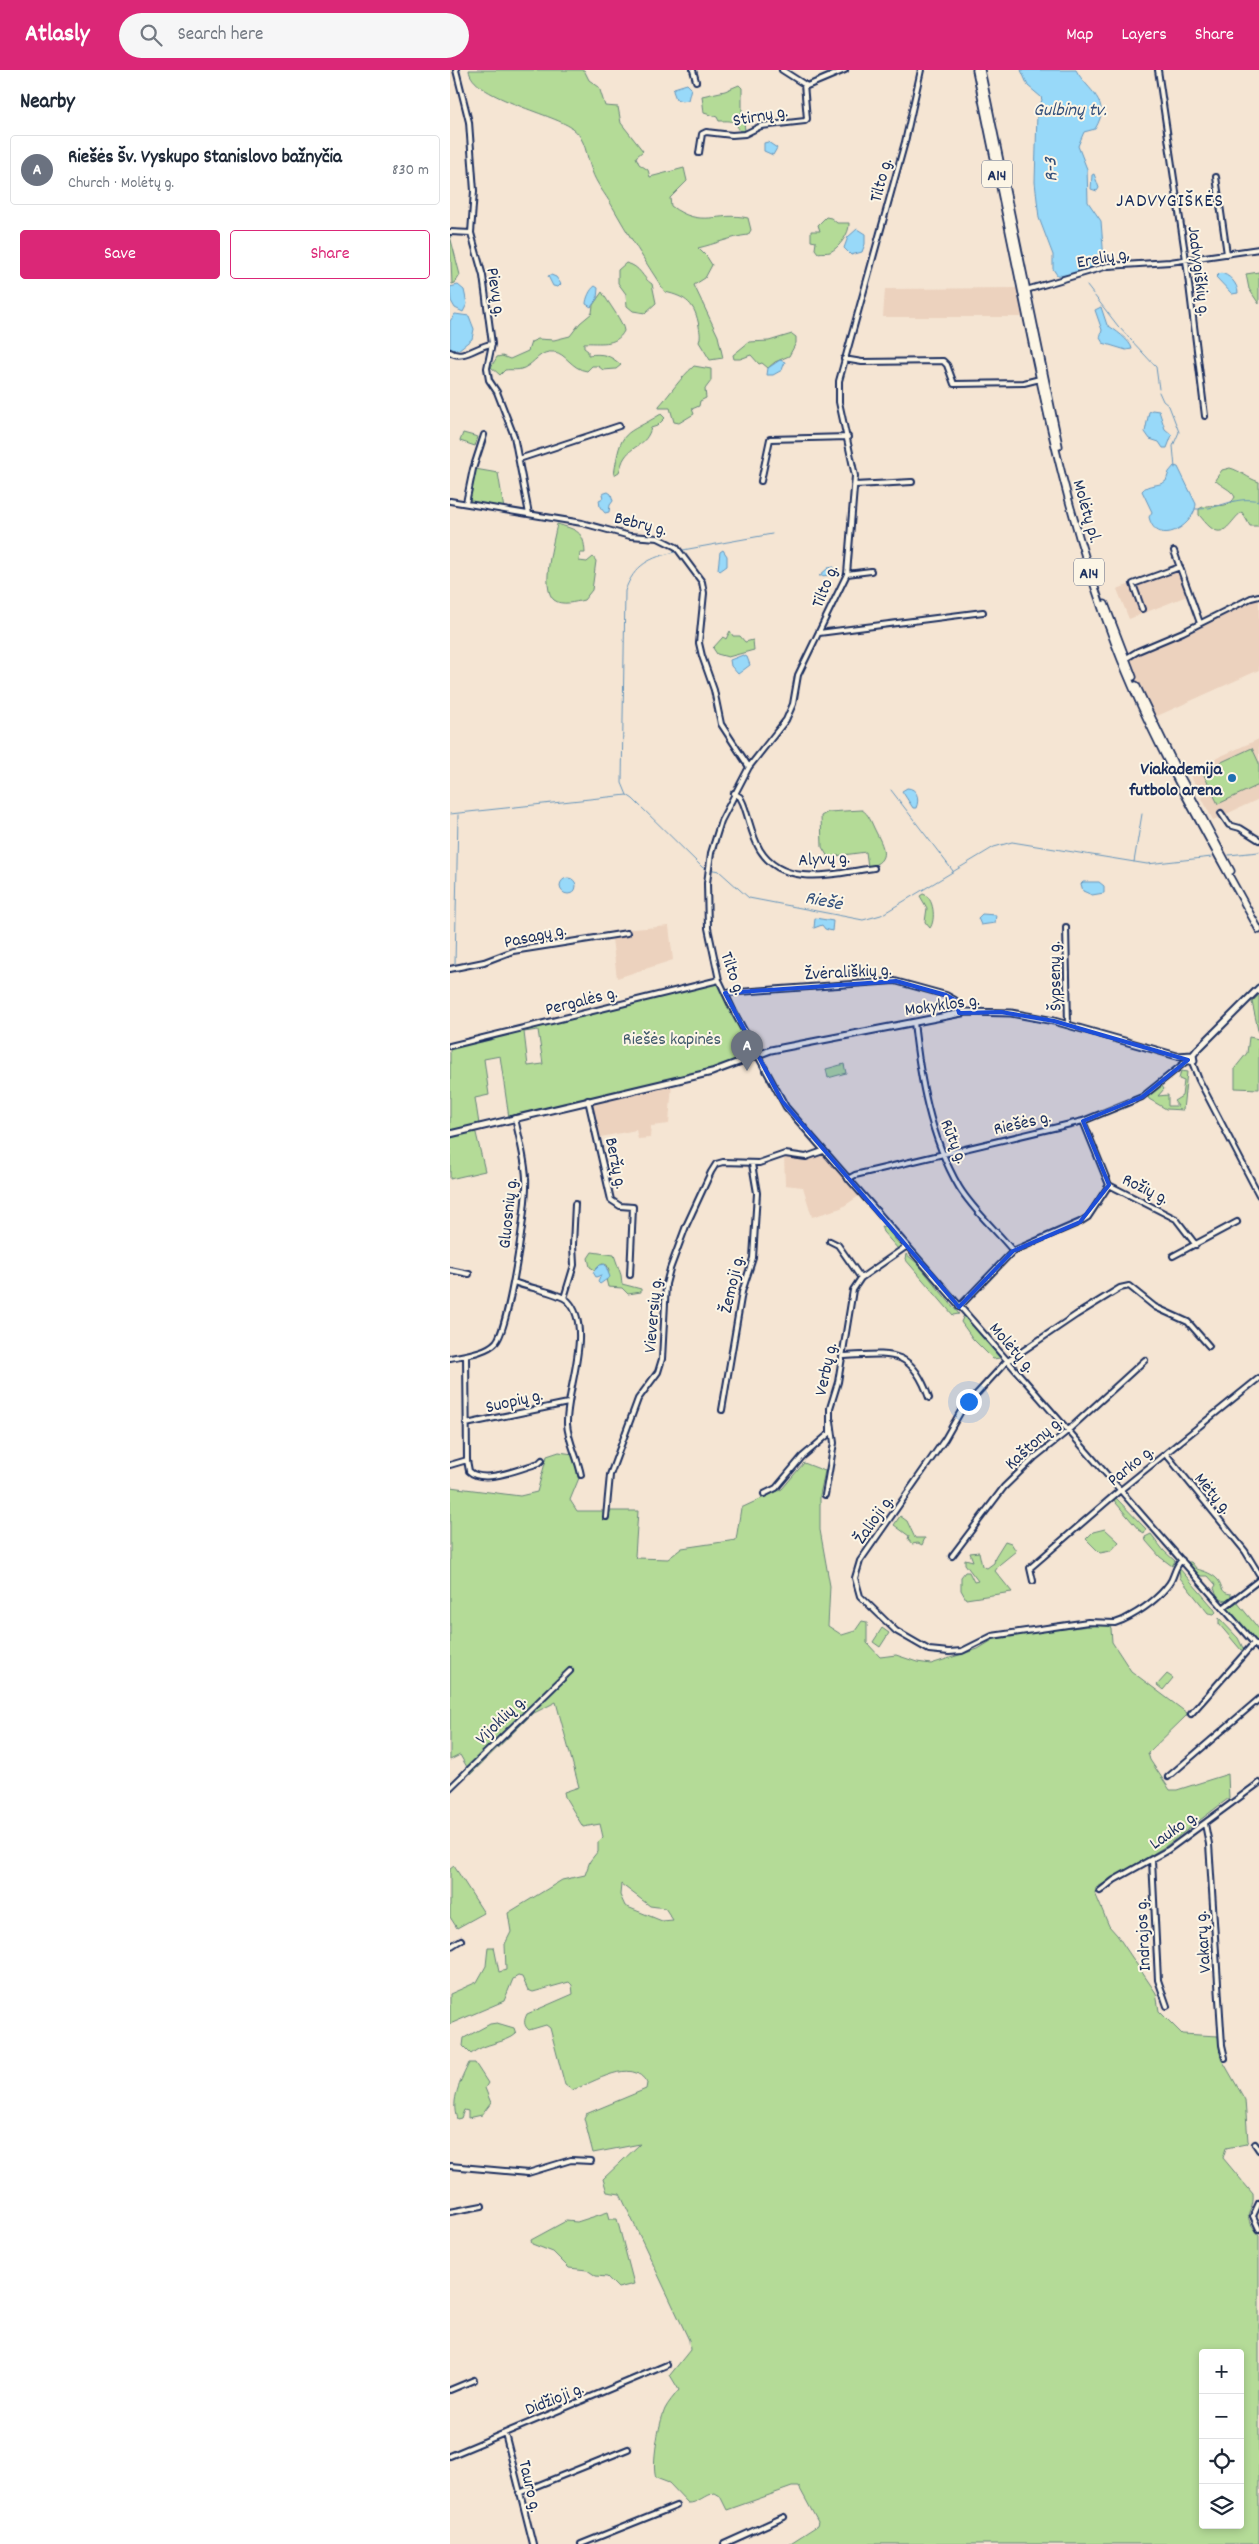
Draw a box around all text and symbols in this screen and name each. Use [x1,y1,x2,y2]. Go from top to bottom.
search box [119,13,469,58]
text: Atlasly [25,18,89,52]
icon: search [137,21,165,49]
text: Search here [177,22,263,49]
text: Map [1066,23,1093,48]
text: Layers [1121,23,1167,48]
text: Share [1195,23,1234,48]
text: Nearby [20,88,75,118]
water label: Gulbinų tv. [1033,98,1107,125]
street label: Stirnų g. [731,100,790,135]
text: Riešės Šv. Vyskupo Stanislovo bažnyčia [68,145,342,172]
street label: Tilto g. [865,156,900,205]
water label: R-3 [1039,156,1066,182]
text: A [33,159,41,182]
text: 830 m [392,159,429,182]
road number: A14 [982,160,1012,188]
text: Church · Molėtų g. [68,172,174,195]
district label: JADVYGIŠKĖS [1116,188,1224,216]
street label: Jadvygiškių g. [1180,225,1215,318]
button: Save [20,230,220,279]
button: Share [230,230,430,279]
street label: Erelių g, [1075,243,1132,276]
street label: Pievų g. [478,266,511,319]
street label: Molėtų pl. [1065,477,1107,546]
street label: Bebrų g. [611,507,669,544]
road number: A14 [1074,558,1104,586]
street label: Tilto g. [806,562,846,612]
place label: Viakademija futbolo arena [1128,758,1223,804]
marker: Viakademija futbolo arena [1226,772,1238,784]
street label: Alyvų g. [798,847,851,874]
water label: Riešė [802,886,846,920]
street label: Pasagų g. [502,919,569,956]
street label: Šypsenų g. [1043,941,1070,1011]
street label: Tilto g. [713,949,751,999]
street label: Žvėrališkių g. [804,959,892,988]
street label: Pergalės g. [543,981,620,1023]
street label: Mokyklos g. [903,989,981,1024]
park label: Riešės kapinės [623,1028,721,1053]
pin: A [731,1030,763,1071]
street label: Riešės g. [991,1106,1054,1143]
street label: Rūtų g. [932,1116,973,1168]
street label: Beržų g. [597,1135,632,1192]
street label: Rožių g. [1117,1168,1172,1212]
street label: Gluosnių g. [493,1177,526,1250]
street label: Žemoji g. [715,1253,752,1316]
street label: Vieversių g. [639,1276,670,1354]
street label: Molėtų g. [982,1318,1040,1379]
street label: Verbų g. [810,1341,845,1398]
street label: Suopių g. [483,1384,546,1421]
your location [956,1389,982,1415]
street label: Kaštonų g. [1000,1411,1069,1477]
street label: Parko g. [1103,1440,1160,1494]
street label: Mėtų g. [1187,1468,1237,1521]
street label: Žalioji g. [849,1491,901,1550]
street label: Vijoklių g. [471,1690,533,1751]
street label: Lauko g. [1145,1805,1204,1857]
street label: Indrajos g. [1130,1898,1159,1972]
street label: Vakarų g. [1190,1910,1219,1974]
map controls [1199,2349,1244,2529]
button: + [1199,2349,1244,2394]
street label: Didžioji g. [522,2377,588,2423]
button: − [1199,2394,1244,2439]
button: locate [1199,2439,1244,2484]
street label: Tauro g. [510,2458,547,2515]
button: layers [1199,2484,1244,2529]

